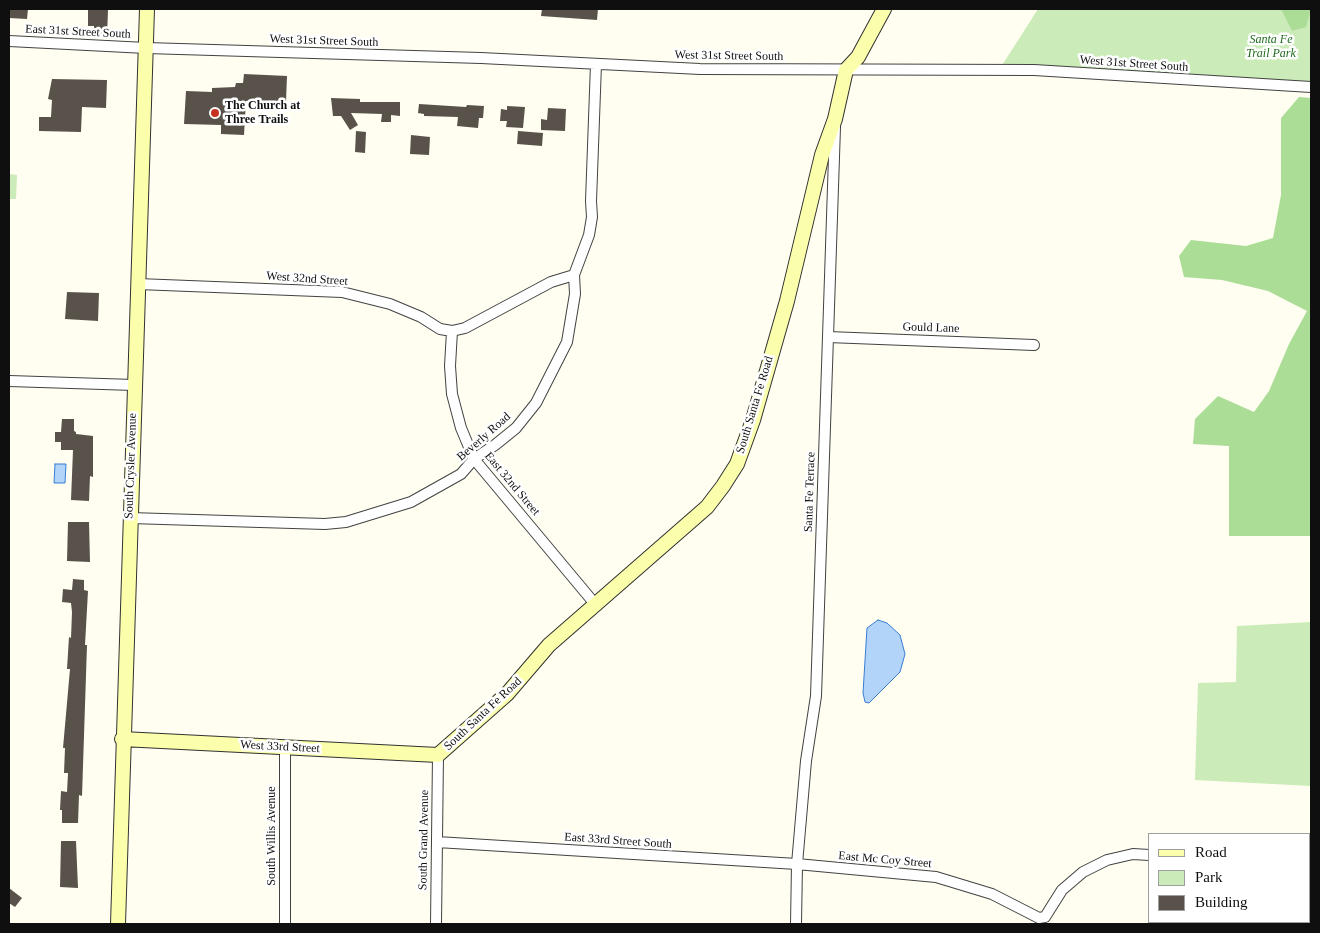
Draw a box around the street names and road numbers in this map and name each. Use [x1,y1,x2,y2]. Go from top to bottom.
street label: East 31st Street South [25,22,131,42]
street label: West 31st Street South [269,32,379,50]
street label: West 31st Street South [675,48,783,64]
street label: West 31st Street South [1079,53,1189,75]
street label: West 32nd Street [266,269,348,289]
street label: Gould Lane [902,320,960,336]
street label: South Santa Fe Road [733,355,777,455]
street label: Beverly Road [454,410,514,464]
street label: South Crysler Avenue [122,413,140,519]
street label: East 32nd Street [481,449,543,519]
street label: Santa Fe Terrace [801,452,819,532]
street label: South Santa Fe Road [441,674,525,754]
street label: West 33rd Street [240,738,320,756]
street label: South Willis Avenue [265,786,279,886]
street label: South Grand Avenue [416,790,432,890]
street label: East 33rd Street South [564,830,672,852]
street label: East Mc Coy Street [838,849,932,871]

